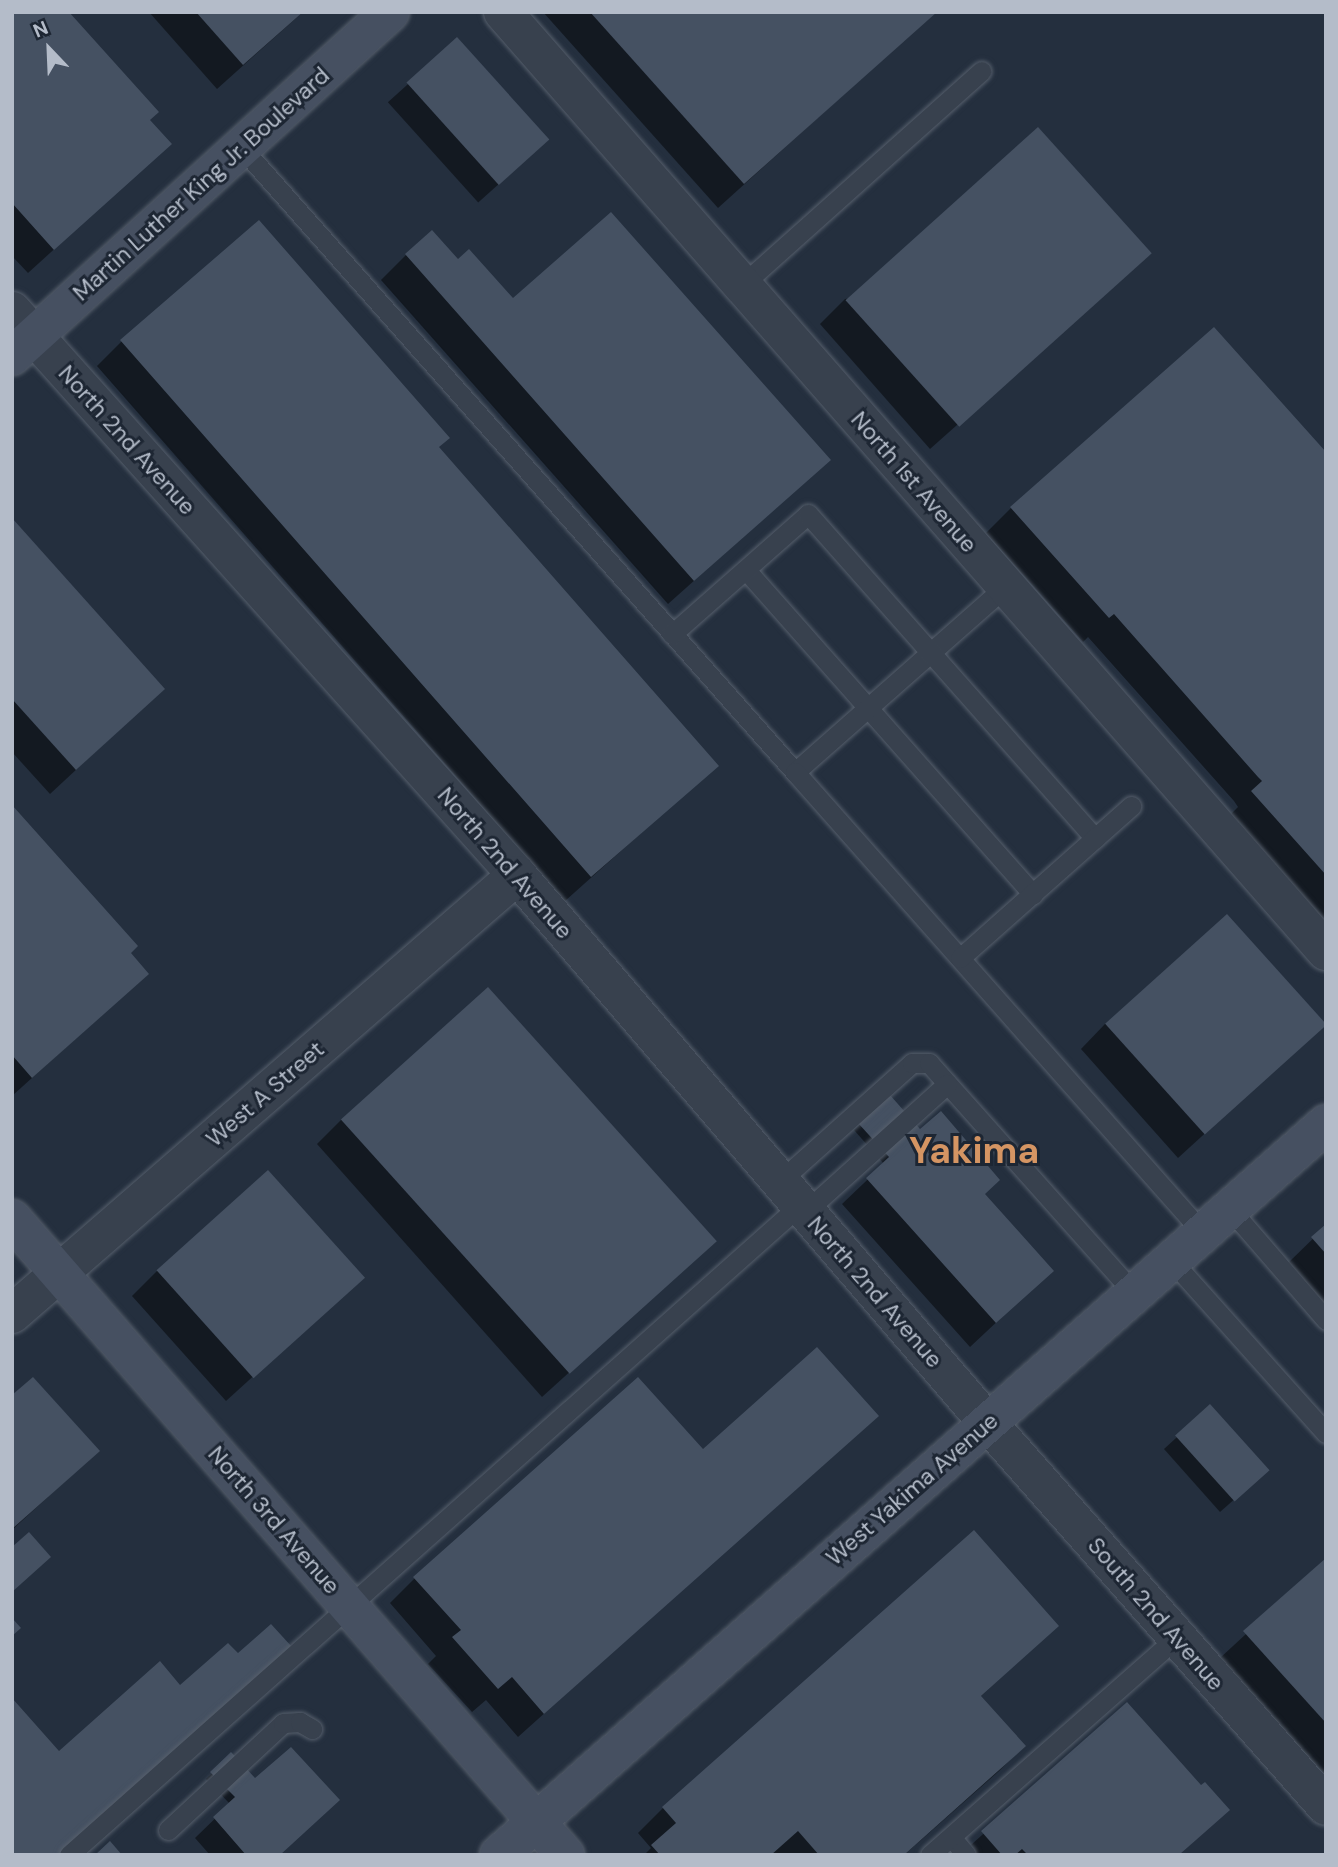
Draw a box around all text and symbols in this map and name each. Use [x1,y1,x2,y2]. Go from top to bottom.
north arrow [14,14,84,84]
text: N [29,15,52,43]
street label: Martin Luther King Jr. Boulevard [67,62,335,306]
street label: North 2nd Avenue [53,360,201,520]
street label: North 1st Avenue [845,406,983,558]
street label: North 2nd Avenue [432,782,578,944]
street label: West A Street [201,1035,329,1153]
district label: Yakima [909,1128,1039,1172]
street label: North 2nd Avenue [802,1211,948,1373]
street label: West Yakima Avenue [820,1407,1004,1571]
street label: North 3rd Avenue [202,1440,346,1600]
street label: South 2nd Avenue [1082,1532,1230,1696]

